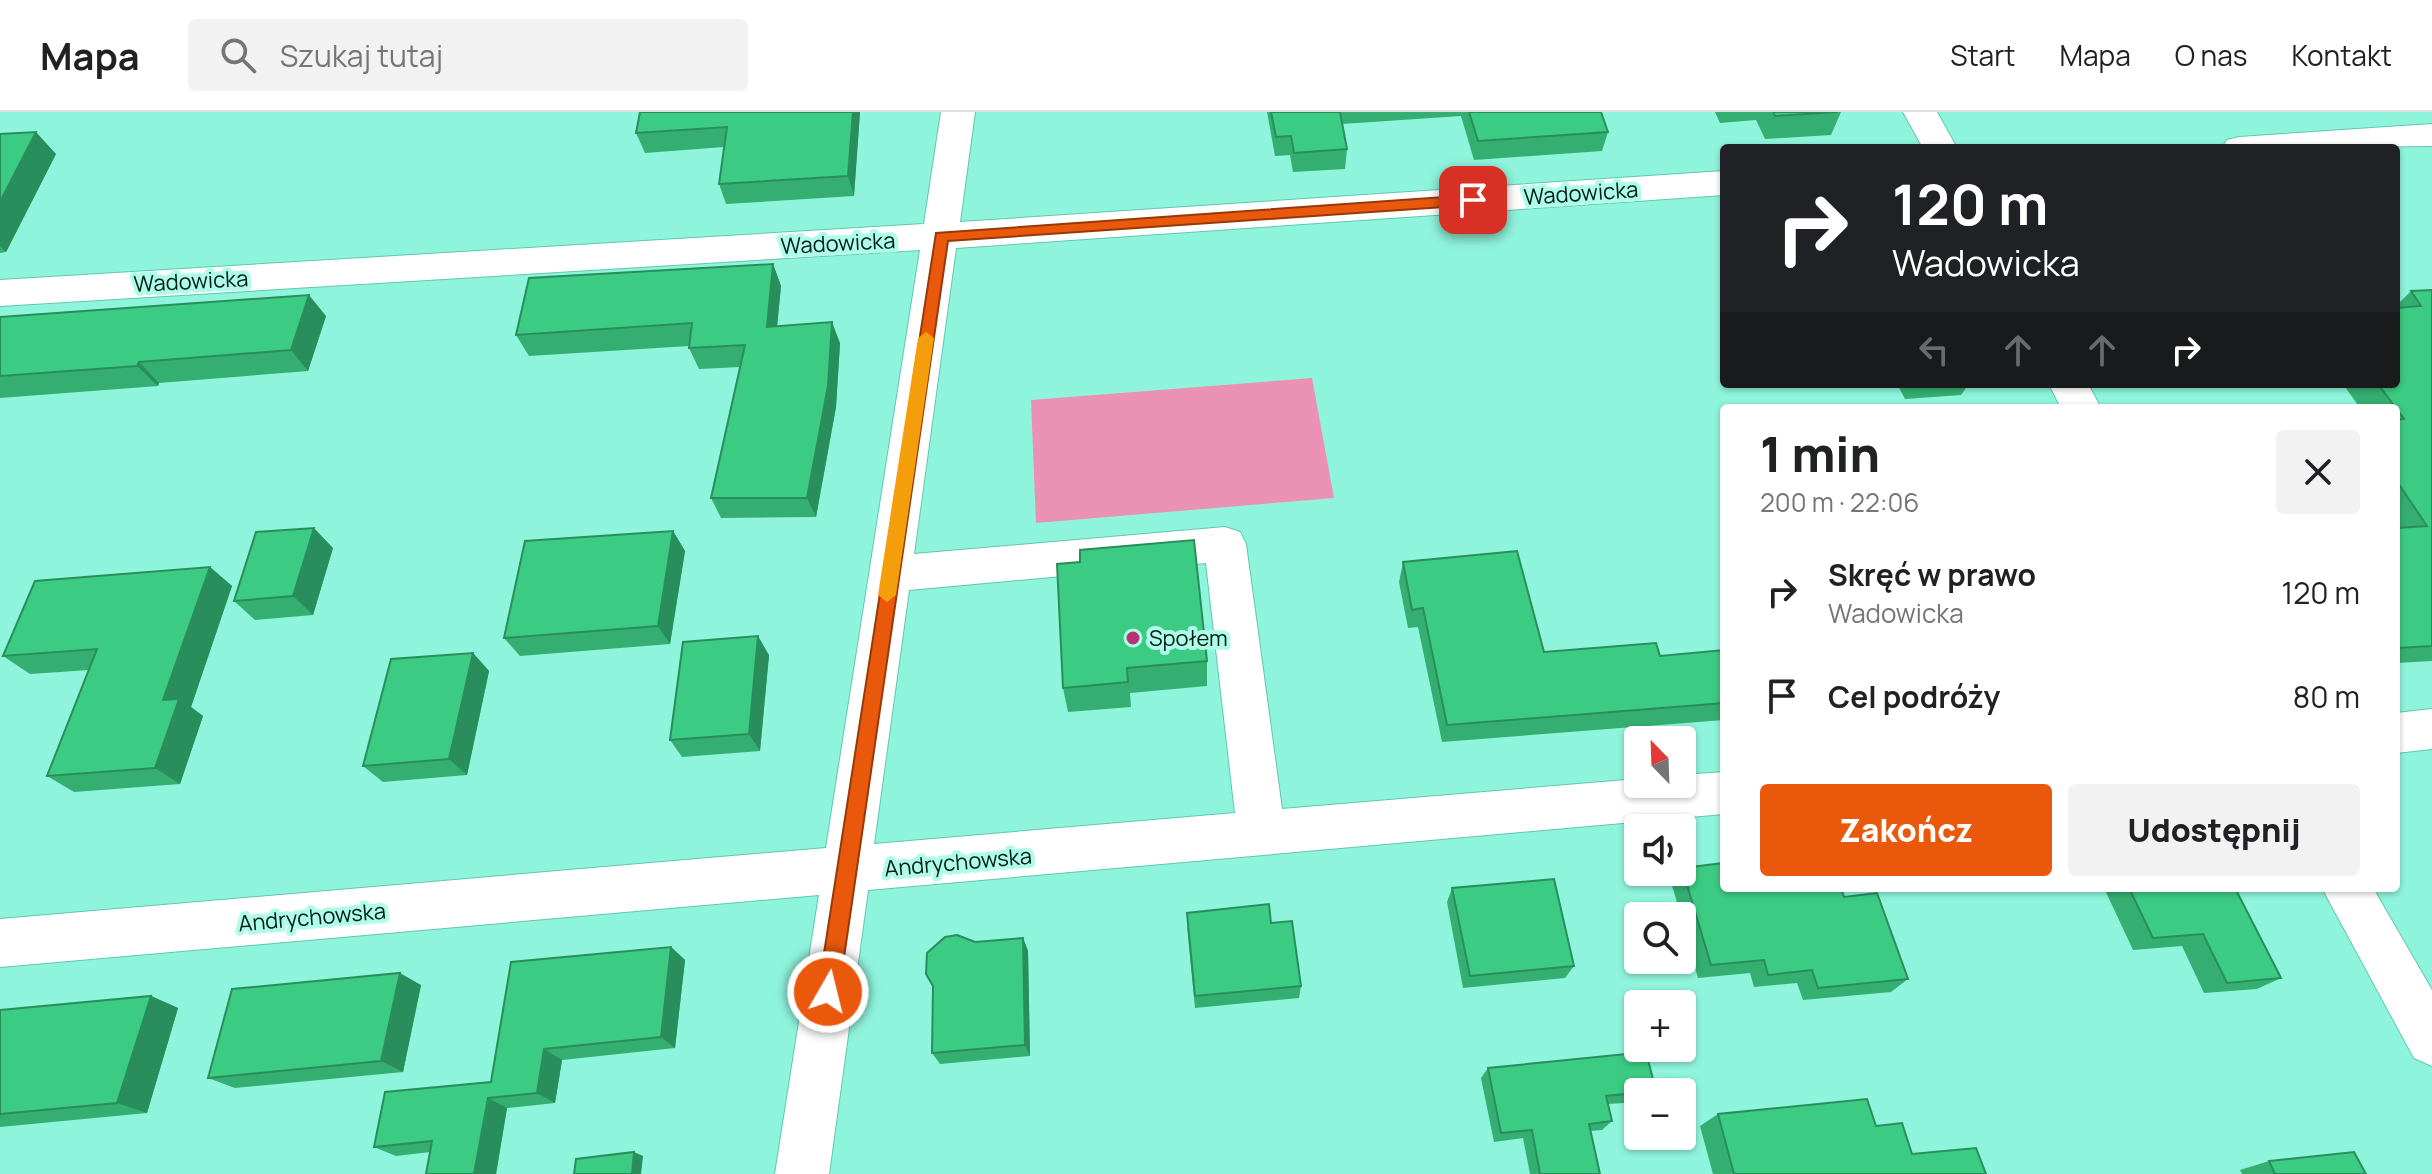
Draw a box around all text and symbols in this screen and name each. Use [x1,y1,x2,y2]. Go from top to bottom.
search box [188,19,748,91]
text: Mapa [40,29,140,81]
icon: search [216,33,260,77]
text: Szukaj tutaj [280,35,443,76]
text: Start [1950,36,2015,74]
text: Mapa [2059,36,2131,74]
text: O nas [2175,36,2247,74]
text: Kontakt [2291,36,2392,74]
text: 120 m [1892,165,2048,242]
pin [1439,166,1507,234]
street label: Wadowicka [1523,174,1639,212]
icon: right [1760,176,1864,280]
icon: arrive [1451,178,1495,222]
street label: Wadowicka [780,225,896,261]
text: Wadowicka [1892,238,2080,287]
street label: Wadowicka [133,263,249,299]
icon: left [1912,328,1956,372]
icon: ahead [1996,328,2040,372]
icon: ahead [2080,328,2124,372]
icon: right [2164,328,2208,372]
text: 1 min [1760,421,1880,486]
button: close [2276,430,2360,514]
text: 200 m · 22:06 [1760,484,1919,520]
text: Skręć w prawo [1828,554,2036,595]
icon: right [1760,570,1804,614]
text: 120 m [2281,572,2360,613]
text: Wadowicka [1828,595,1964,631]
place label: Społem [1149,623,1228,653]
marker: Społem [1124,629,1142,647]
icon: arrive [1760,674,1804,718]
text: Cel podróży [1828,676,2000,717]
text: 80 m [2293,676,2360,717]
north arrow [1624,726,1696,798]
map controls [1624,726,1696,1150]
button: Zakończ [1760,784,2052,876]
button: Udostępnij [2068,784,2360,876]
button: sound [1624,814,1696,886]
street label: Andrychowska [883,841,1033,883]
street label: Andrychowska [237,896,387,938]
button: search [1624,902,1696,974]
position arrow [786,950,870,1034]
button: + [1624,990,1696,1062]
button: − [1624,1078,1696,1150]

